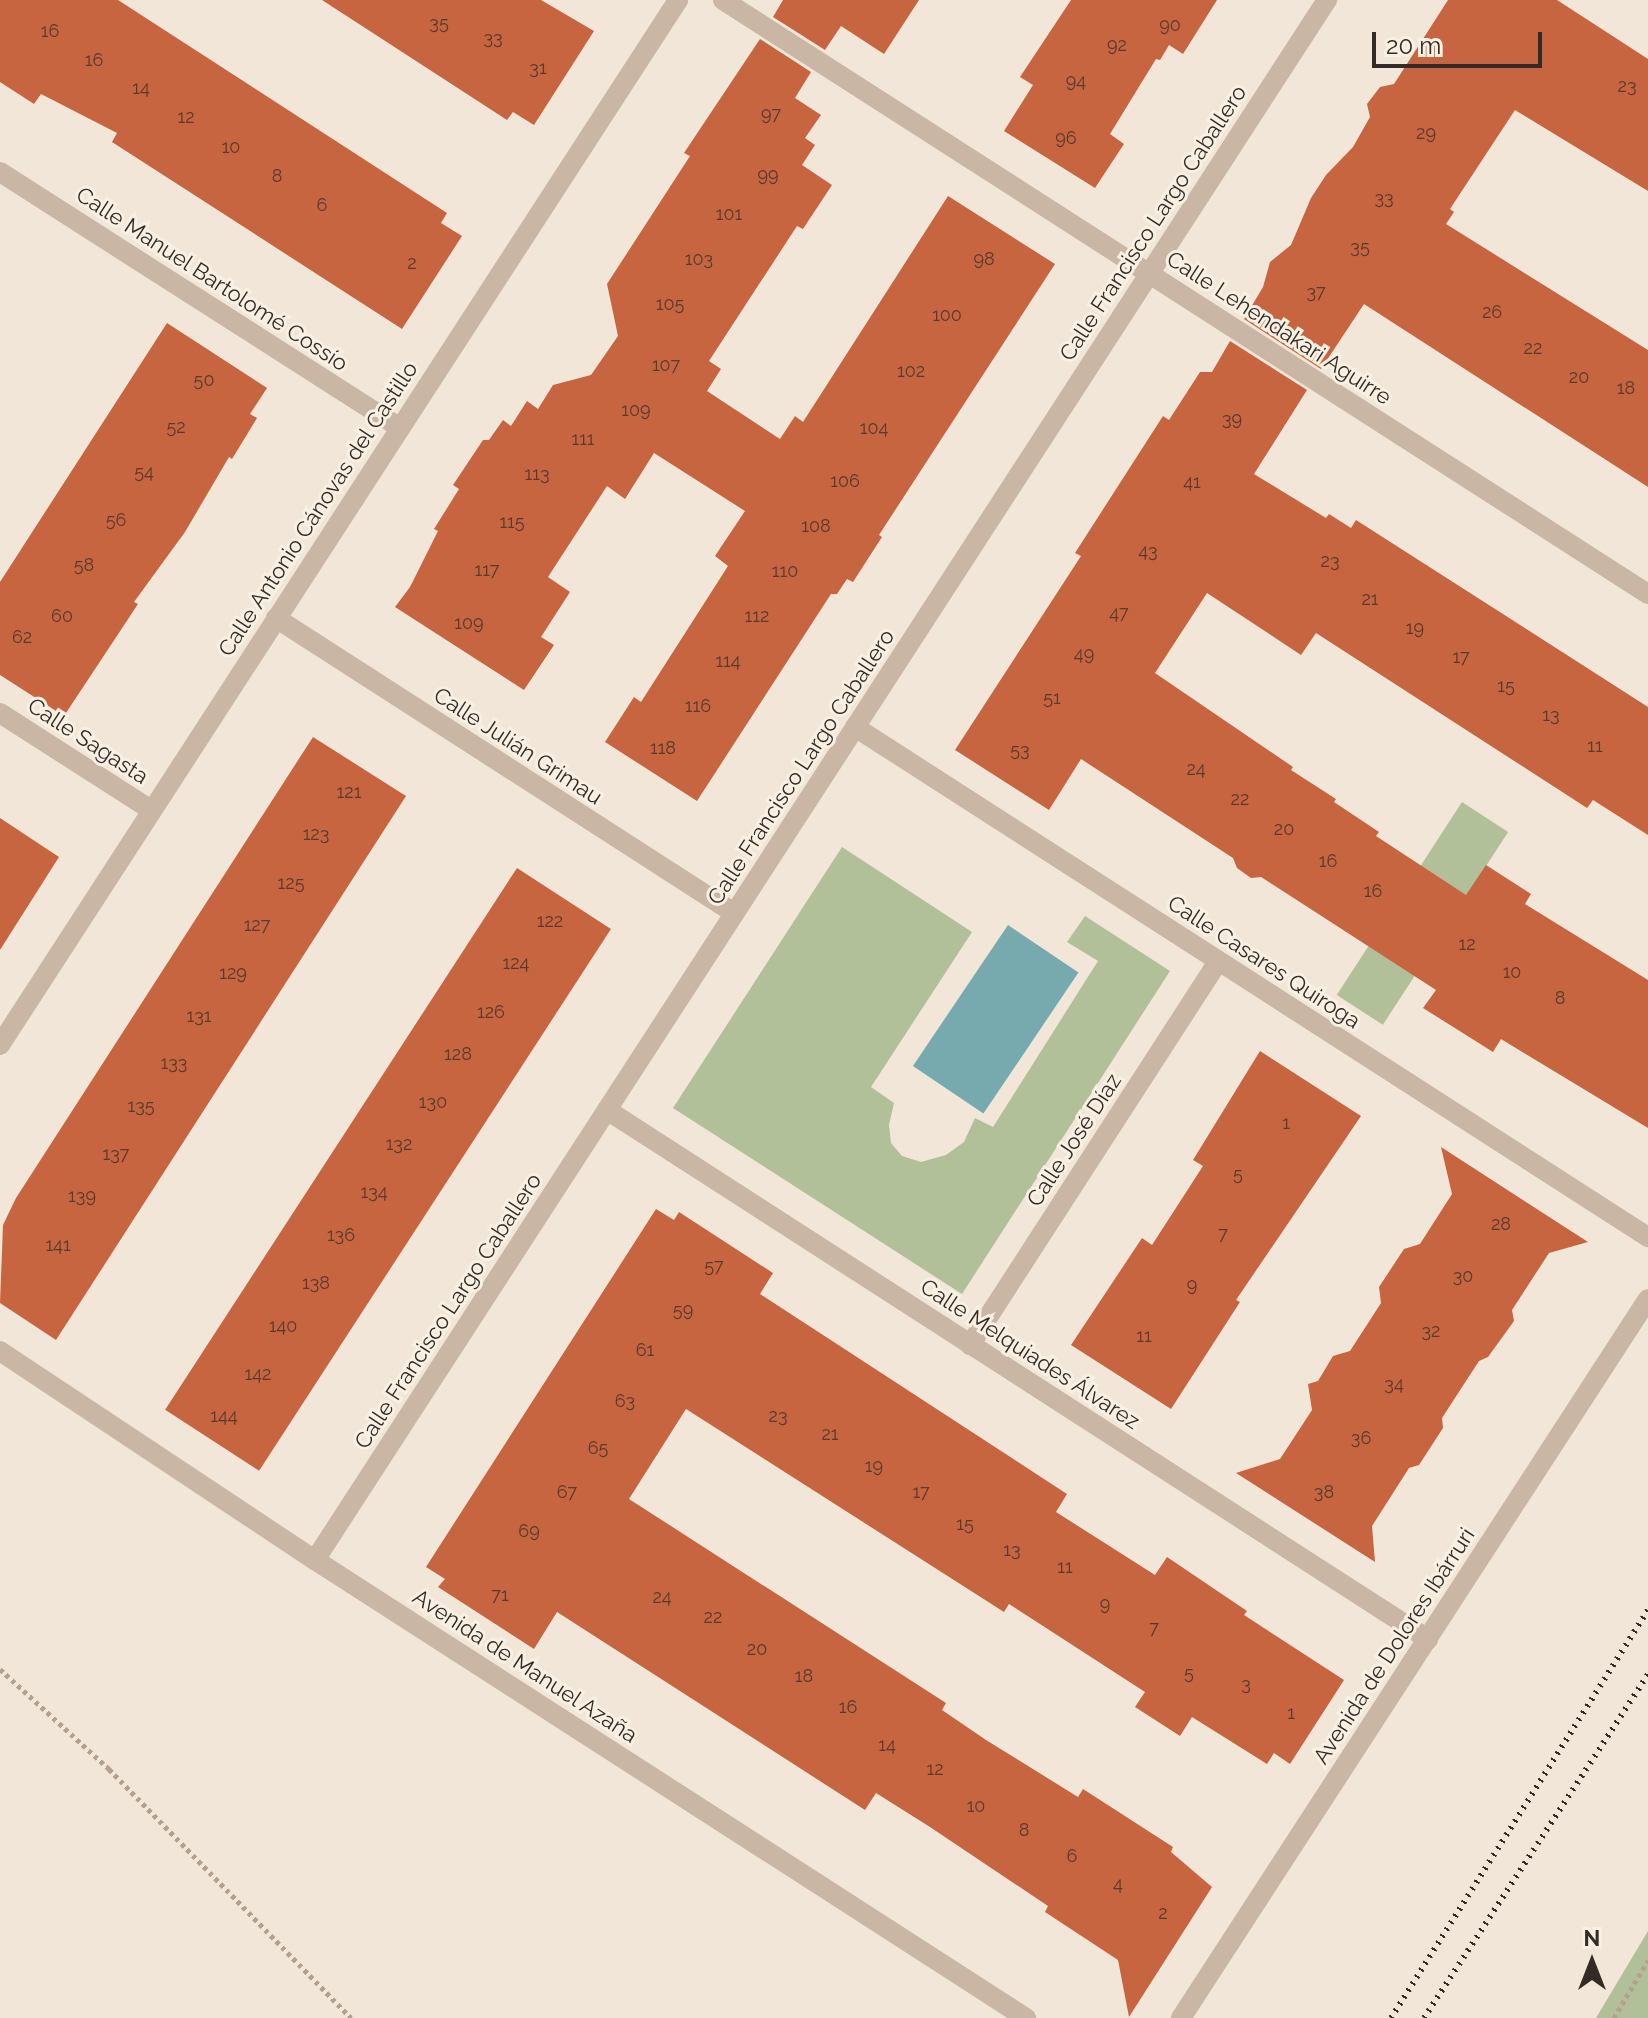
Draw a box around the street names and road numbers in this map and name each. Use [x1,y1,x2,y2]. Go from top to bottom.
street label: Calle Francisco Largo Caballero [1054,80,1252,366]
street label: Calle Manuel Bartolomé Cossío [71,181,353,377]
street label: Calle Lehendakari Aguirre [1162,245,1396,411]
street label: Calle Antonio Cánovas del Castillo [212,356,424,662]
street label: Calle Francisco Largo Caballero [702,624,900,910]
street label: Calle Julián Grimau [429,682,607,810]
street label: Calle Sagasta [23,692,153,790]
street label: Calle Casares Quiroga [1163,890,1365,1034]
street label: Calle José Díaz [1021,1068,1127,1212]
street label: Calle Francisco Largo Caballero [349,1168,547,1454]
street label: Calle Melquiades Álvarez [915,1273,1145,1435]
street label: Avenida de Dolores Ibárruri [1308,1523,1480,1769]
street label: Avenida de Manuel Azaña [407,1583,643,1749]

